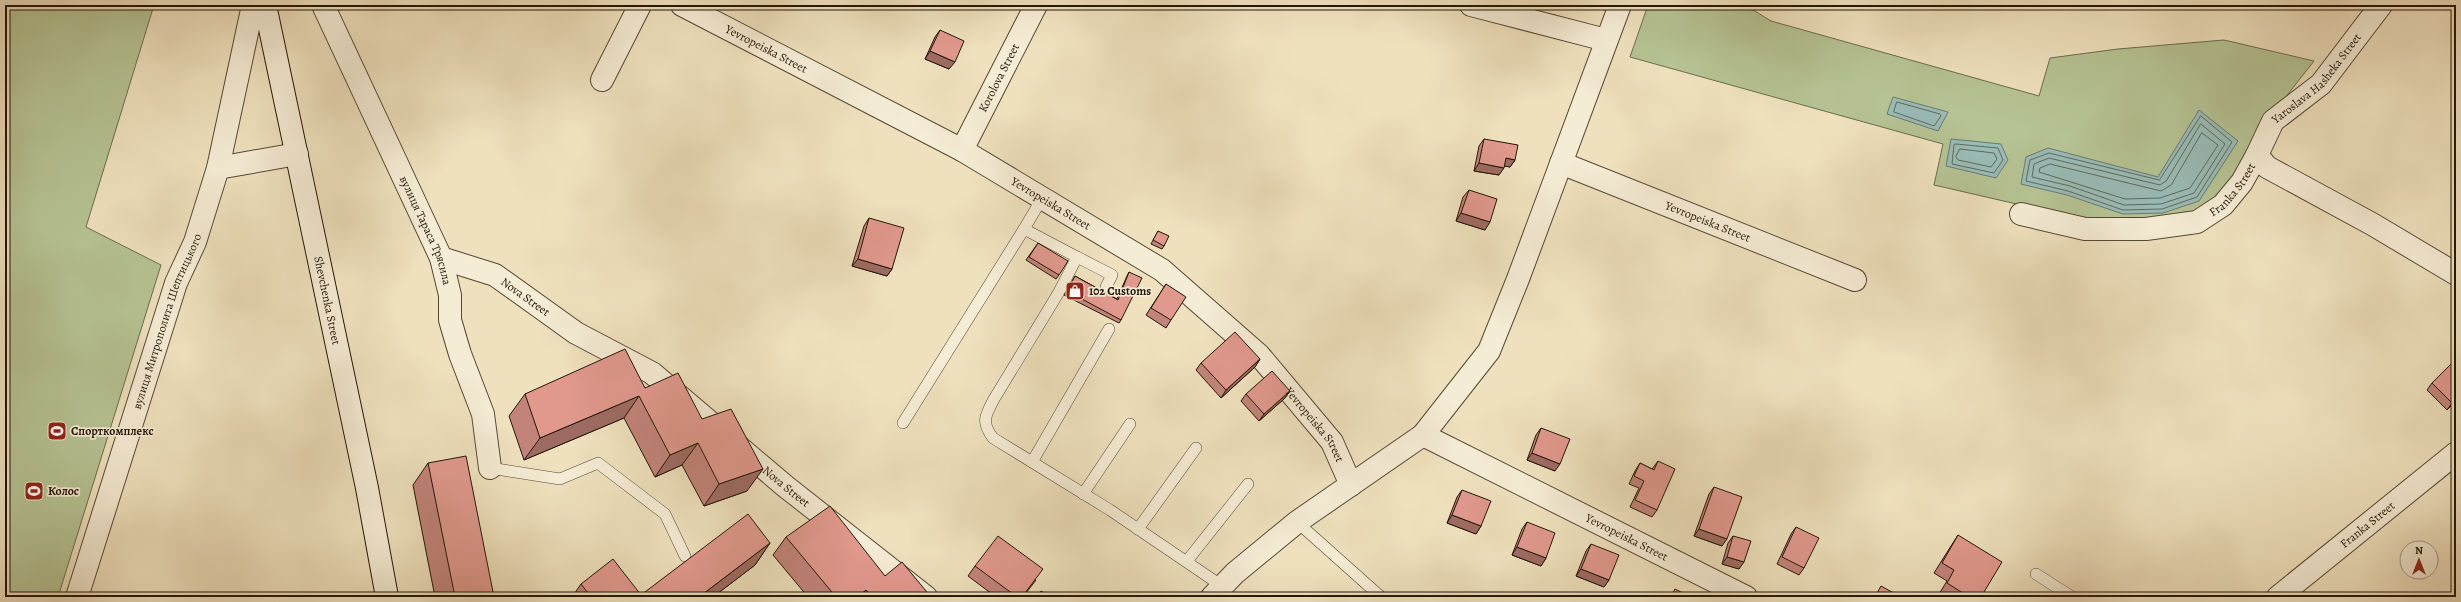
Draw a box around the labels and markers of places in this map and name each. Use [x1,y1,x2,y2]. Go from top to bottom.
shop icon: 102 Customs [1064,280,1086,302]
place label: 102 Customs [1089,283,1151,299]
sports icon: Спорткомплекс [46,420,68,442]
place label: Спорткомплекс [71,423,154,439]
sports icon: Колос [23,480,45,502]
place label: Колос [48,483,79,499]

